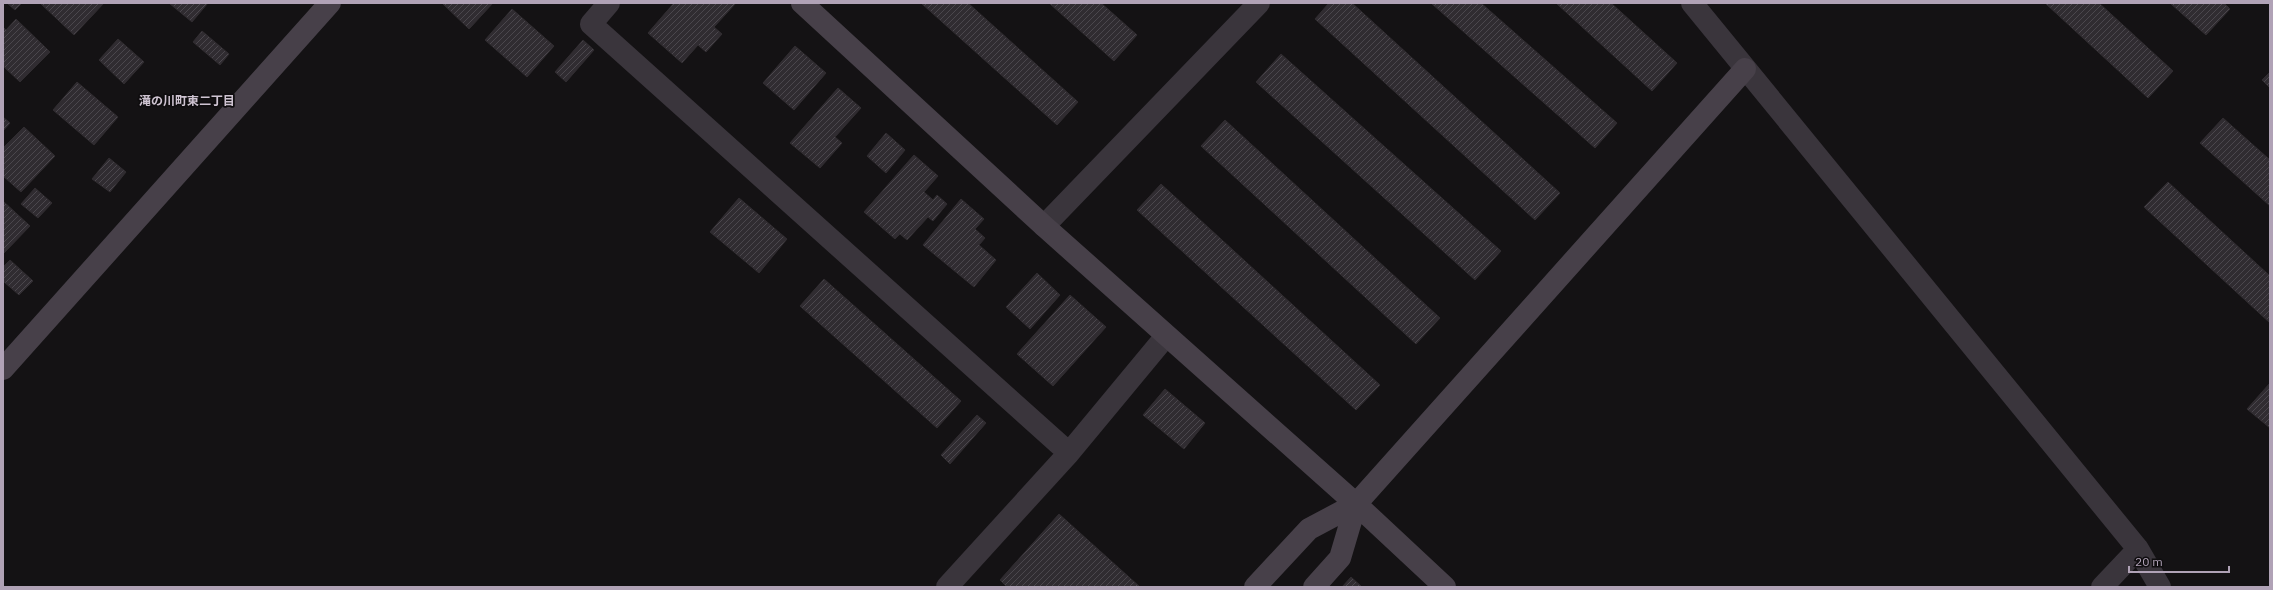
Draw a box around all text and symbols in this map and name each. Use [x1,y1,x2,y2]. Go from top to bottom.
district label: 滝の川町東二丁目 [139,93,235,108]
scale bar [2129,548,2229,574]
text: 20 m [2135,554,2163,569]

